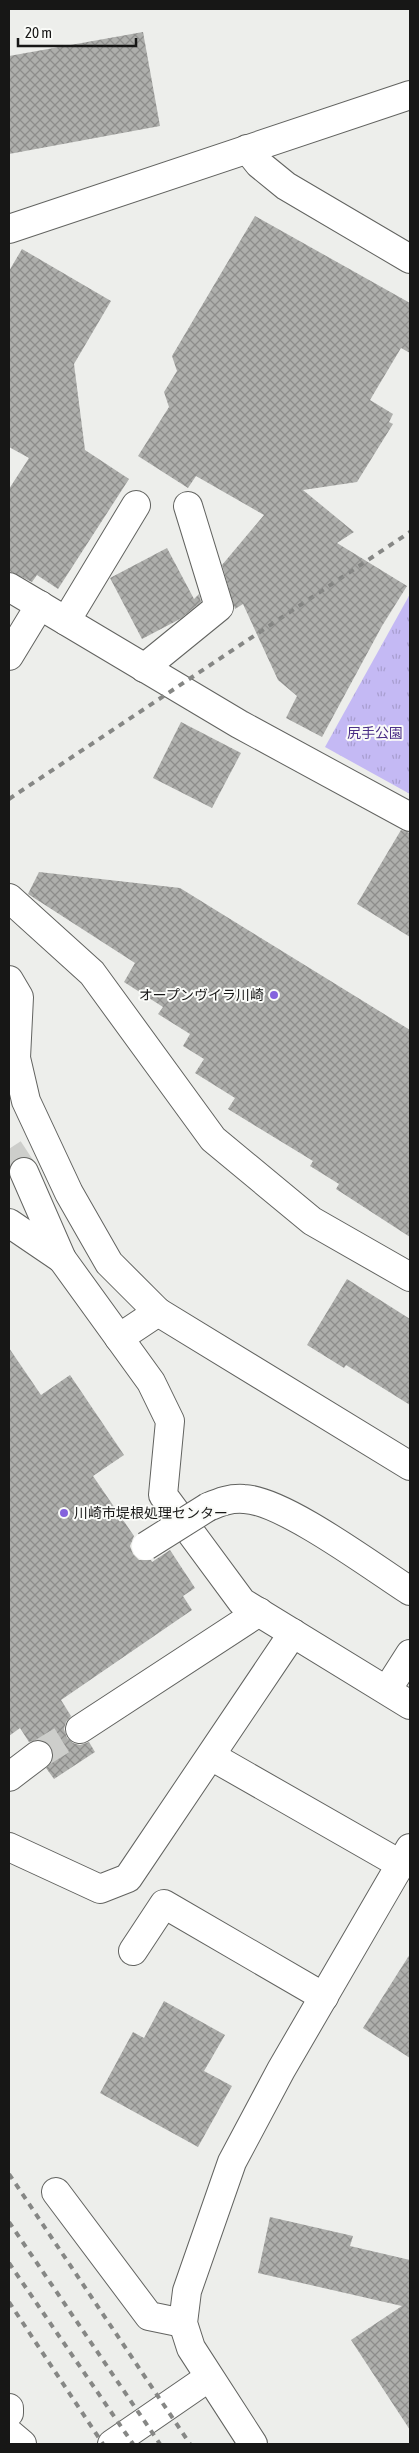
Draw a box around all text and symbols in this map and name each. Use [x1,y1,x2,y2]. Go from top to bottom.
scale bar [18,15,135,47]
text: 20 m [25,24,52,41]
park label: 尻手公園 [347,725,403,741]
place label: オープンヴイラ川崎 [139,987,264,1003]
marker: オープンヴイラ川崎 [268,989,280,1001]
place label: 川崎市堤根処理センター [74,1505,228,1521]
marker: 川崎市堤根処理センター [58,1507,70,1519]

